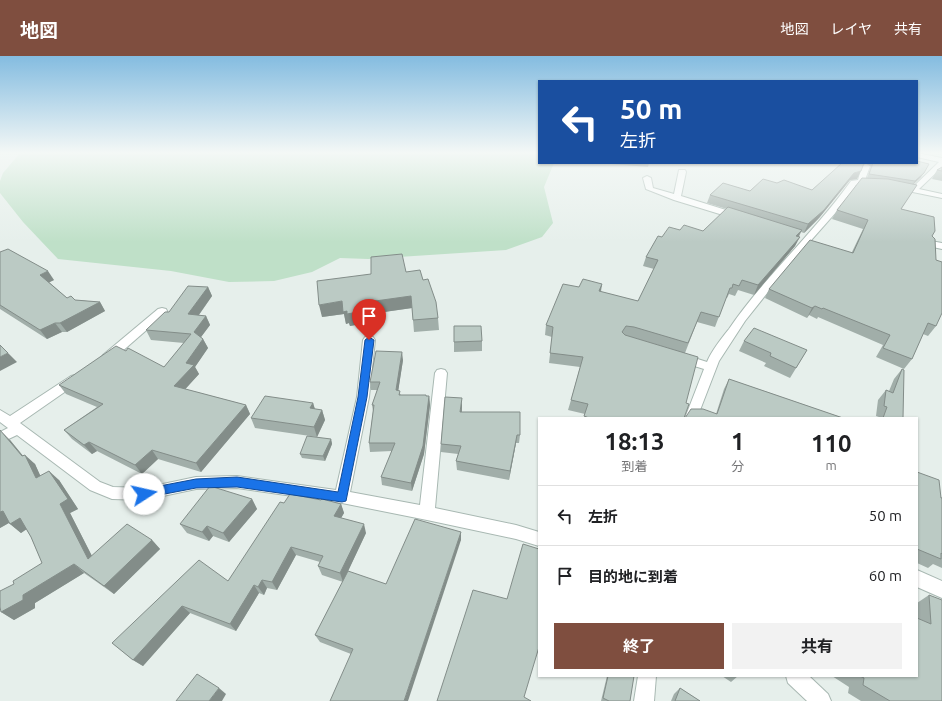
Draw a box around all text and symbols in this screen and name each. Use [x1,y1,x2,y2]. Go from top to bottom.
text: 地図 [20,19,58,41]
text: 地図 [780,21,808,37]
text: レイヤ [830,21,872,37]
text: 共有 [894,21,922,37]
text: 50 m [620,93,682,124]
icon: left [554,96,606,148]
text: 左折 [620,130,656,150]
pin [352,299,386,340]
icon: arrive [358,305,380,327]
text: 18:13 [604,428,665,455]
text: 1 [731,428,744,455]
text: 110 [811,430,852,457]
text: m [826,458,837,472]
text: 到着 [621,459,647,473]
text: 分 [731,459,744,473]
position arrow [123,473,165,515]
icon: left [554,505,576,527]
text: 50 m [869,507,902,524]
text: 左折 [588,508,618,525]
icon: arrive [554,565,576,587]
text: 60 m [869,567,902,584]
text: 目的地に到着 [588,568,678,585]
button: 終了 [554,623,724,669]
button: 共有 [732,623,902,669]

